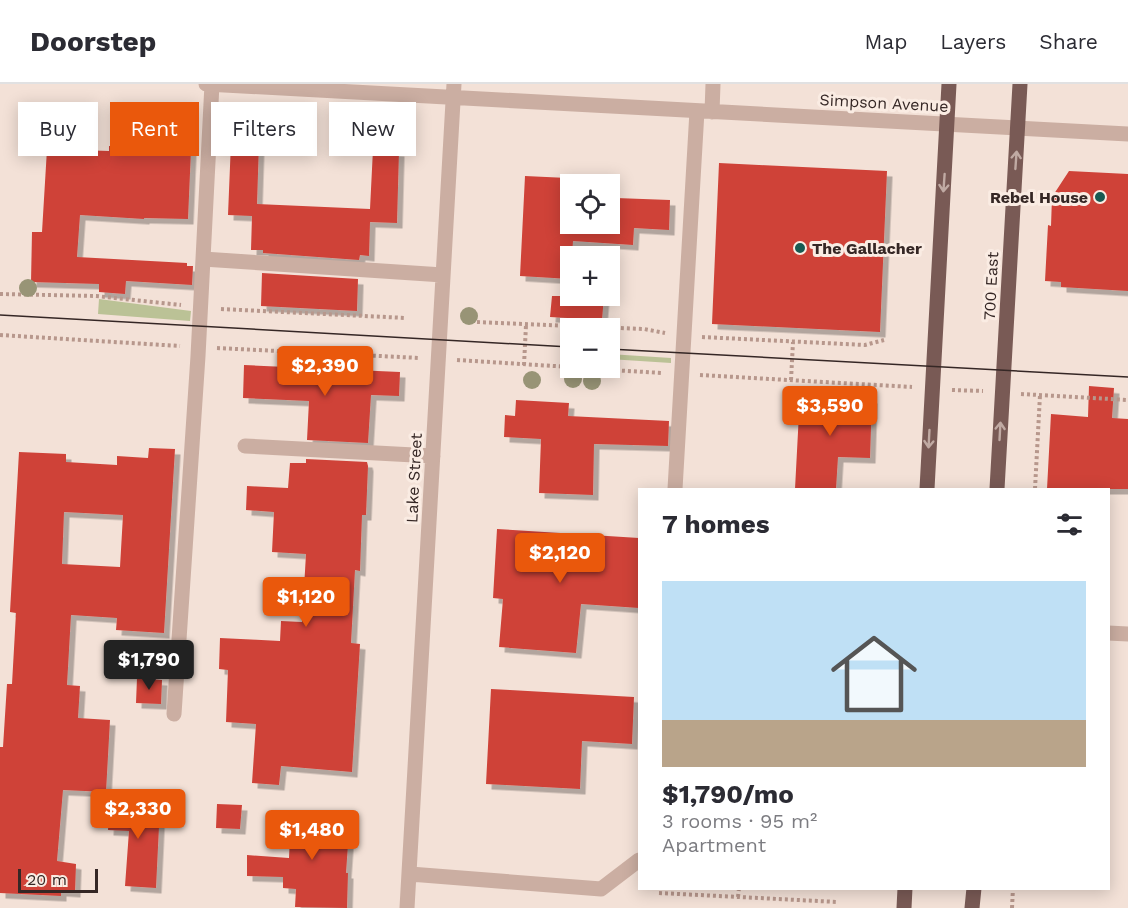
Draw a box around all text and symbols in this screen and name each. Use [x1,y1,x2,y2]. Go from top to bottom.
text: Doorstep [30,25,156,58]
text: Map [864,29,907,54]
text: Layers [940,29,1006,54]
text: Share [1039,29,1098,54]
street label: Simpson Avenue [819,90,949,116]
chip: Buy [18,102,98,156]
chip: Rent [110,102,199,156]
chip: Filters [211,102,317,156]
chip: New [329,102,416,156]
one-way arrow [1011,151,1022,171]
one-way arrow [938,173,949,192]
map controls [560,174,620,378]
button: locate [560,174,620,234]
place label: Rebel House [990,188,1088,207]
marker: Rebel House [1093,190,1107,204]
place label: The Gallacher [812,239,922,258]
marker: The Gallacher [793,241,807,255]
button: + [560,246,620,306]
street label: 700 East [980,251,1002,321]
button: − [560,318,620,378]
pin: $2,390 [276,346,374,397]
text: $2,390 [291,353,359,377]
pin: $3,590 [781,386,879,437]
text: $3,590 [796,393,864,417]
one-way arrow [995,421,1006,441]
one-way arrow [924,428,935,448]
street label: Lake Street [402,432,426,524]
icon: filters [1053,508,1086,541]
text: 7 homes [662,509,770,539]
pin: $2,120 [511,533,609,584]
text: $2,120 [529,540,591,564]
pin: $1,120 [257,577,355,628]
text: $1,120 [277,584,335,608]
icon: home [820,620,928,728]
pin: $1,790 [100,640,198,691]
text: $1,790 [118,647,180,671]
text: $1,790/mo [662,779,794,809]
pin: $2,330 [89,789,187,840]
text: $2,330 [104,796,172,820]
text: 3 rooms · 95 m² [662,809,817,833]
pin: $1,480 [263,810,361,861]
text: $1,480 [279,817,345,841]
text: Apartment [662,833,766,857]
scale bar [18,866,98,894]
text: 20 m [27,870,67,889]

